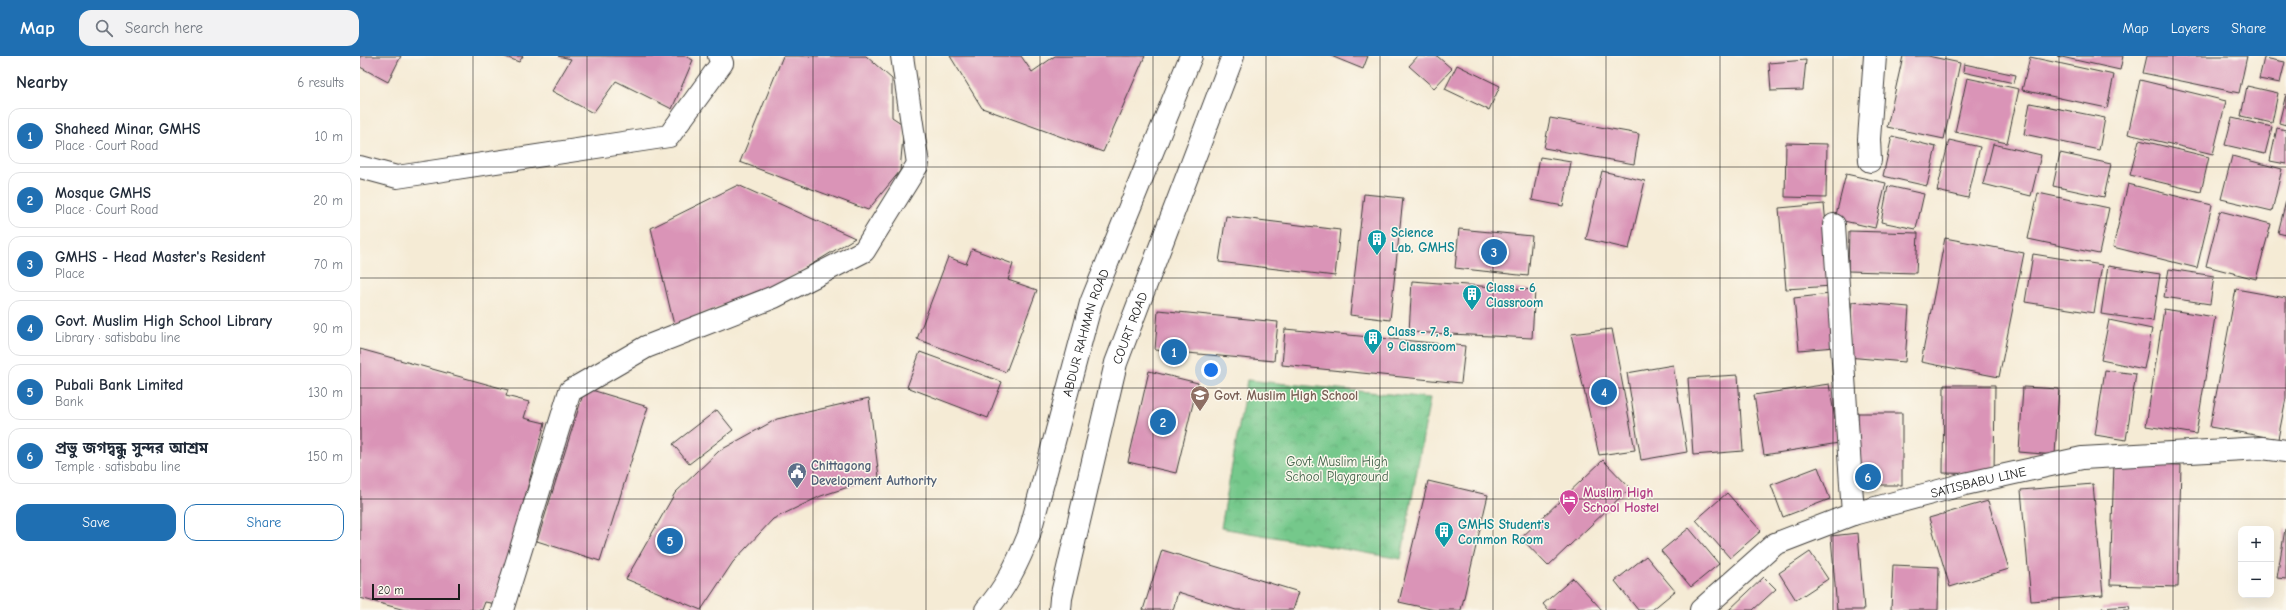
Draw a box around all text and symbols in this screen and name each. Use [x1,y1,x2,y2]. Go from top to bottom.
search box [79,10,359,46]
text: Map [20,17,55,39]
icon: search [93,17,115,39]
text: Search here [125,19,203,37]
text: Map [2122,20,2149,37]
text: Layers [2171,20,2209,37]
text: Share [2231,20,2266,37]
text: Nearby [16,73,67,92]
text: 6 results [297,75,344,90]
text: Shaheed Minar, GMHS [55,120,200,138]
text: 1 [27,129,33,144]
text: 10 m [315,129,343,144]
text: Place · Court Road [55,138,158,153]
text: Mosque GMHS [55,184,151,202]
text: 2 [27,193,33,208]
text: 20 m [313,193,343,208]
text: Place · Court Road [55,202,158,217]
place label: Science Lab, GMHS [1391,225,1454,255]
building icon: Science Lab, GMHS [1366,228,1388,256]
pin: 3 [1481,237,1507,267]
text: GMHS - Head Master's Resident [55,248,266,266]
text: 3 [27,257,33,272]
text: 70 m [314,257,343,272]
text: Place [55,266,85,281]
street label: ABDUR RAHMAN ROAD [1059,267,1112,398]
place label: Class - 6 Classroom [1486,280,1543,310]
building icon: Class - 6 Classroom [1461,283,1483,311]
street label: COURT ROAD [1109,290,1150,366]
text: Govt. Muslim High School Library [55,312,272,330]
text: 4 [27,321,33,336]
text: 90 m [313,321,343,336]
place label: Class - 7, 8, 9 Classroom [1387,324,1456,354]
building icon: Class - 7, 8, 9 Classroom [1362,327,1384,355]
text: Library · satisbabu line [55,330,180,345]
pin: 1 [1161,337,1187,367]
your location [1201,360,1221,380]
text: Pubali Bank Limited [55,376,183,394]
pin: 4 [1591,377,1617,407]
school or university icon: Govt. Muslim High School [1189,384,1211,412]
text: 5 [27,385,33,400]
text: 130 m [308,385,343,400]
place label: Govt. Muslim High School [1214,388,1358,403]
text: Bank [55,394,83,409]
pin: 2 [1150,407,1176,437]
text: প্রভু জগদ্বন্ধু সুন্দর আশ্রম [55,439,208,457]
text: 6 [27,449,33,464]
text: 150 m [308,449,343,464]
park label: Govt. Muslim High School Playground [1285,454,1389,484]
place label: Chittagong Development Authority [811,458,937,488]
text: Temple · satisbabu line [55,459,181,474]
public building icon: Chittagong Development Authority [786,461,808,489]
pin: 6 [1855,462,1881,492]
street label: SATISBABU LINE [1929,464,2028,501]
place label: Muslim High School Hostel [1583,485,1659,515]
hotel icon: Muslim High School Hostel [1558,488,1580,516]
button: Save [16,504,176,541]
button: Share [184,504,344,541]
place label: GMHS Student's Common Room [1458,517,1550,547]
building icon: GMHS Student's Common Room [1433,520,1455,548]
pin: 5 [657,526,683,556]
map controls [2238,526,2274,598]
button: + [2238,526,2274,562]
button: − [2238,562,2274,598]
scale bar [372,582,460,601]
text: 20 m [378,584,403,597]

